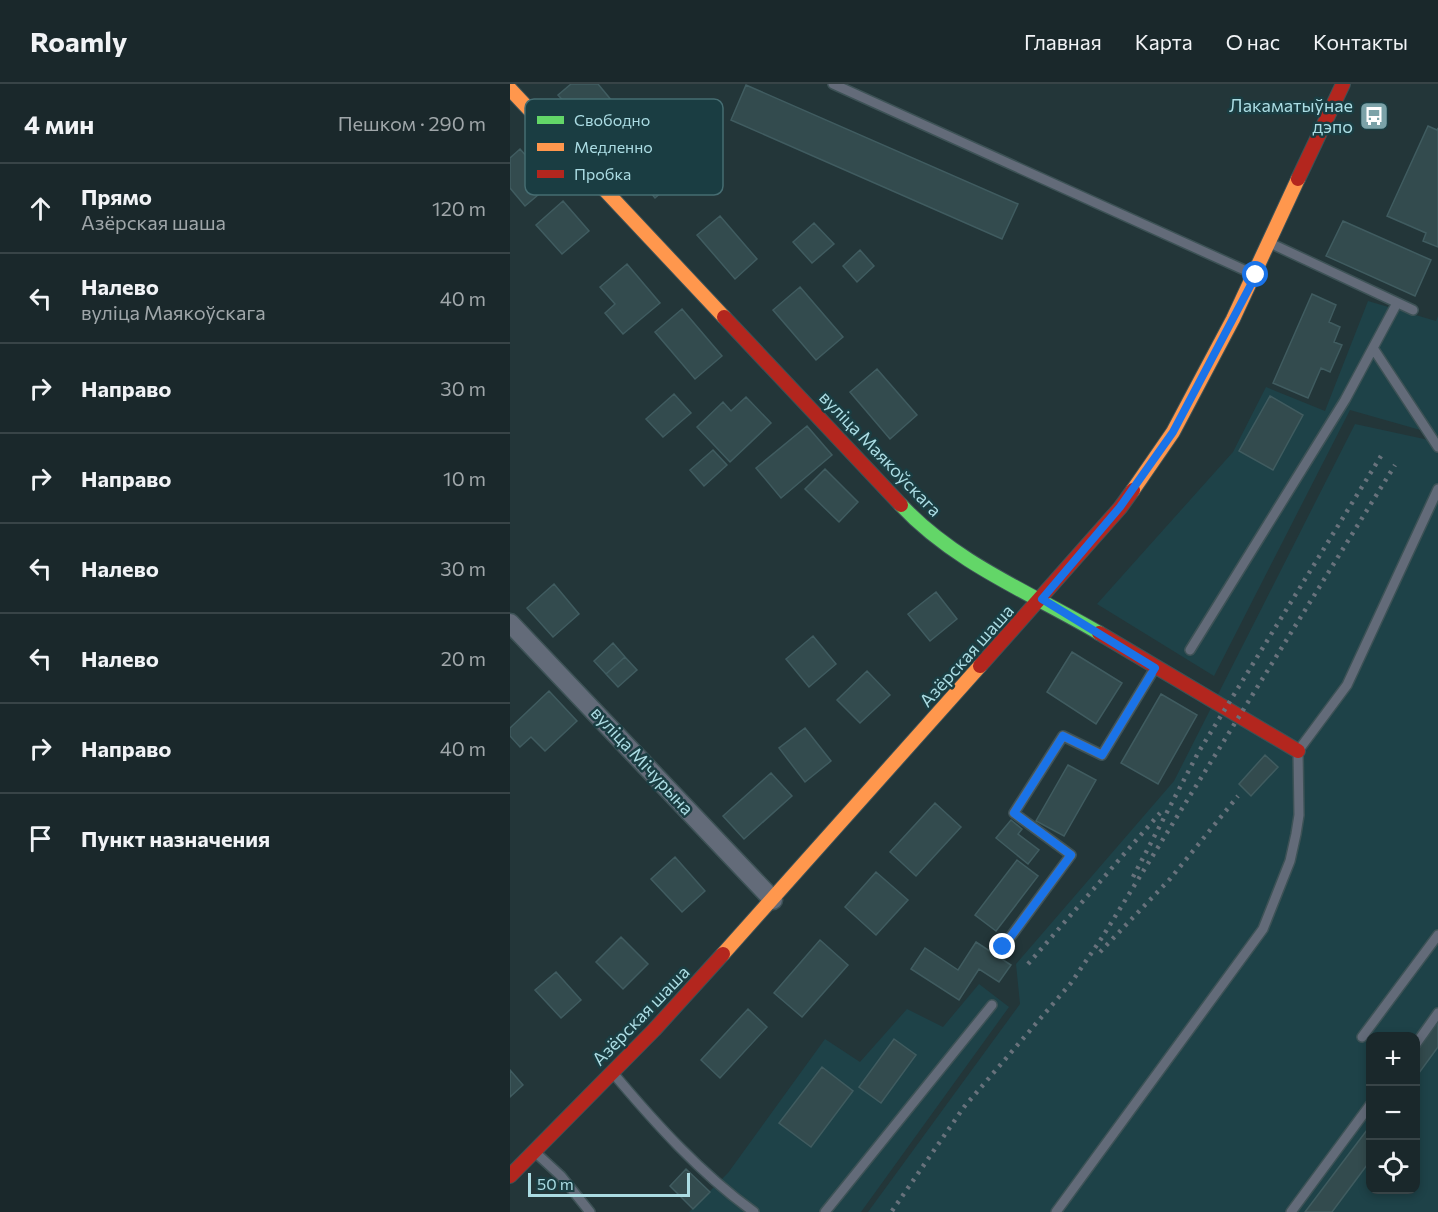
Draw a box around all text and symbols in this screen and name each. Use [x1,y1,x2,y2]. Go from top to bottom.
text: Roamly [30,24,127,58]
text: Главная [1024,29,1102,54]
text: Карта [1135,29,1193,54]
text: О нас [1226,29,1280,54]
text: Контакты [1313,29,1408,54]
place label: Лакаматыўнае дэпо [1229,94,1353,137]
legend [525,99,723,195]
bus stop icon: Лакаматыўнае дэпо [1358,100,1390,132]
text: 4 мин [24,108,94,139]
text: Свободно [574,110,650,129]
text: Пешком · 290 m [338,111,486,135]
text: Медленно [574,137,653,156]
text: Пробка [574,164,631,183]
text: Прямо [81,183,152,210]
icon: ahead [24,192,57,225]
text: 120 m [432,196,486,220]
text: Азёрская шаша [81,210,226,234]
route start [1242,261,1268,287]
text: Налево [81,273,159,300]
icon: left [24,282,57,315]
text: 40 m [440,286,486,310]
text: вуліца Маякоўскага [81,300,266,324]
icon: right [24,372,57,405]
text: Направо [81,375,171,402]
text: 30 m [440,376,486,400]
street label: вуліца Маякоўскага [815,386,946,521]
icon: right [24,462,57,495]
text: Направо [81,465,171,492]
text: 10 m [443,466,486,490]
icon: left [24,552,57,585]
text: Налево [81,555,159,582]
text: 30 m [440,556,486,580]
street label: Азёрская шаша [914,599,1018,711]
icon: left [24,642,57,675]
text: Налево [81,645,159,672]
text: 20 m [441,646,486,670]
street label: вуліца Мічурына [587,701,699,819]
icon: right [24,732,57,765]
text: Направо [81,735,171,762]
text: 40 m [440,736,486,760]
icon: arrive [24,822,57,855]
text: Пункт назначения [81,825,270,852]
route end [989,933,1015,959]
street label: Азёрская шаша [587,961,694,1070]
map controls [1366,1032,1420,1194]
button: + [1366,1032,1420,1086]
button: − [1366,1086,1420,1140]
button: locate [1366,1140,1420,1194]
scale bar [528,1170,690,1198]
text: 50 m [537,1174,574,1193]

